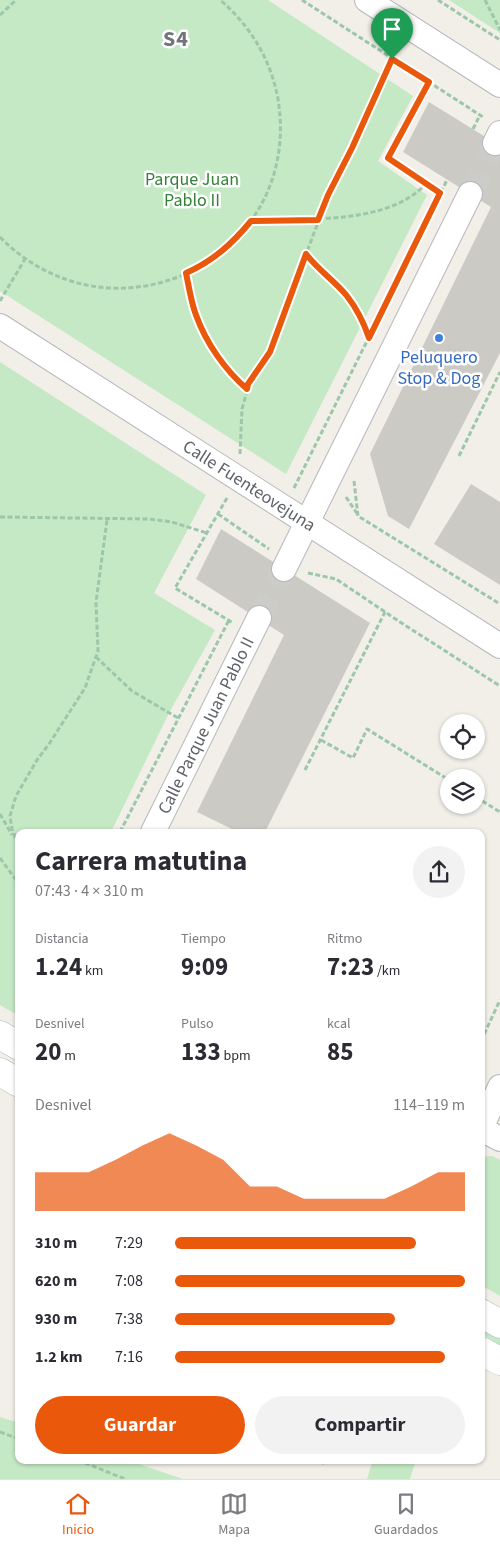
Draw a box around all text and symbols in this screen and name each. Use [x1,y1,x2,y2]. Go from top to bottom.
pin [371,8,413,59]
icon: arrive [378,15,406,43]
district label: S4 [163,23,189,55]
park label: Parque Juan Pablo II [145,167,239,213]
marker: Peluquero Stop & Dog [433,332,445,344]
place label: Peluquero Stop & Dog [398,345,480,391]
street label: Calle Fuenteovejuna [178,434,320,538]
street label: Calle Parque Juan Pablo II [152,633,261,818]
map controls [440,714,485,814]
button: locate [440,714,485,759]
button: layers [440,769,485,814]
text: Carrera matutina [35,841,247,881]
button: share [413,846,465,898]
text: 07:43 · 4 × 310 m [35,880,144,902]
text: Distancia [35,929,89,949]
text: Tiempo [181,929,226,949]
text: Ritmo [327,929,362,949]
text: 1.24 [35,949,82,985]
text: 9:09 [181,949,228,985]
text: 7:23 [327,949,374,985]
text: km [82,961,103,981]
text: /km [374,961,400,981]
text: Desnivel [35,1014,85,1034]
text: Pulso [181,1014,214,1034]
text: kcal [327,1014,351,1034]
text: 20 [35,1034,61,1070]
text: 133 [181,1034,221,1070]
text: 85 [327,1034,353,1070]
text: m [61,1046,76,1066]
text: bpm [221,1046,251,1066]
text: Desnivel [35,1094,92,1116]
text: 114–119 m [393,1094,465,1116]
text: 310 m [35,1232,77,1254]
text: 7:29 [115,1232,143,1254]
text: 620 m [35,1270,77,1292]
text: 7:08 [115,1270,143,1292]
text: 930 m [35,1308,77,1330]
text: 7:38 [115,1308,143,1330]
text: 1.2 km [35,1346,82,1368]
text: 7:16 [115,1346,143,1368]
button: Guardar [35,1396,245,1454]
button: Compartir [255,1396,465,1454]
tab: Inicio [62,1490,94,1540]
tab: Mapa [218,1490,250,1540]
tab: Guardados [374,1490,438,1540]

